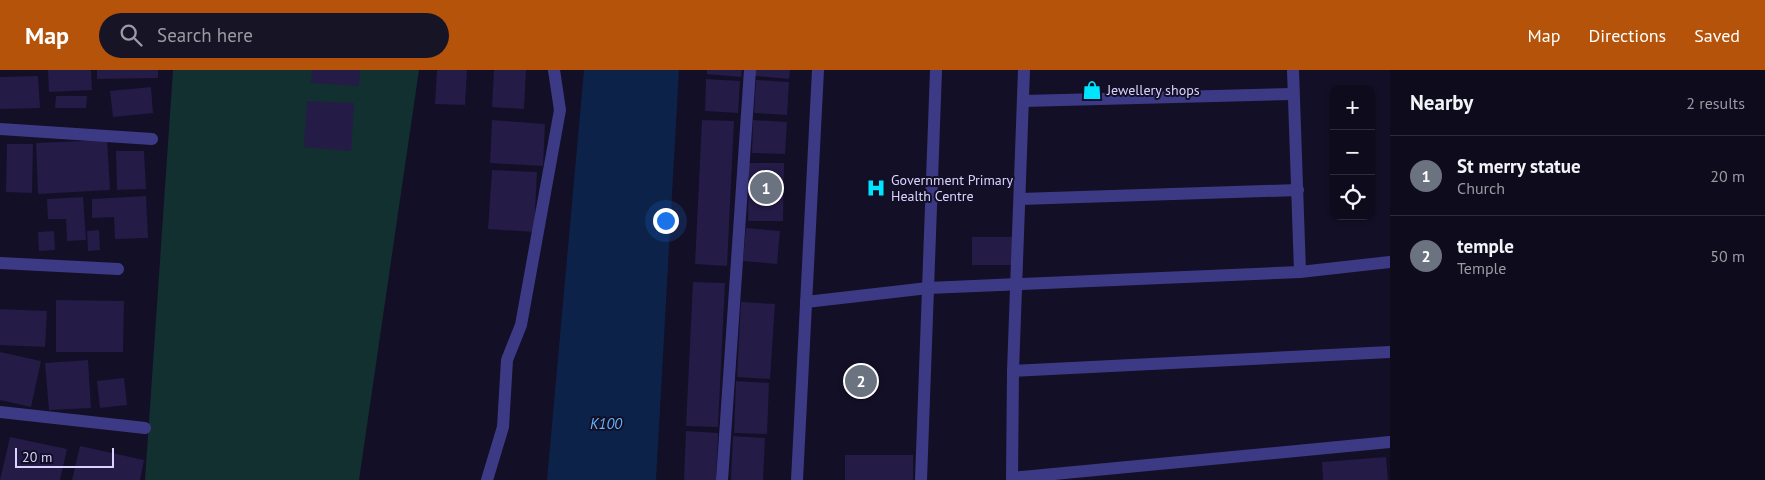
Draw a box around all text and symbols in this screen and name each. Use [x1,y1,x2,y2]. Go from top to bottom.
search box [99,13,449,58]
text: Map [25,20,69,51]
icon: search [117,21,145,49]
text: Search here [157,23,253,47]
text: Map [1528,24,1560,47]
text: Directions [1588,24,1666,47]
text: Saved [1694,24,1740,47]
shop icon: Jewellery shops [1081,79,1103,101]
place label: Jewellery shops [1106,81,1200,99]
map controls [1330,85,1375,220]
button: + [1330,85,1375,130]
text: Nearby [1410,89,1473,116]
text: 2 results [1686,93,1745,113]
button: − [1330,130,1375,175]
text: St merry statue [1457,154,1581,178]
text: 1 [1421,166,1431,186]
text: 20 m [1710,166,1745,186]
pin: 1 [750,169,782,207]
place label: Government Primary Health Centre [891,171,1014,205]
button: locate [1330,175,1375,220]
hospital icon: Government Primary Health Centre [865,177,887,199]
text: Church [1457,178,1505,198]
your location [653,208,679,234]
text: temple [1457,234,1514,258]
text: 2 [1421,246,1431,266]
text: 50 m [1710,246,1745,266]
text: Temple [1457,258,1506,278]
pin: 2 [845,362,877,400]
water label: K100 [590,414,623,433]
scale bar [15,445,114,468]
text: 20 m [22,448,52,466]

